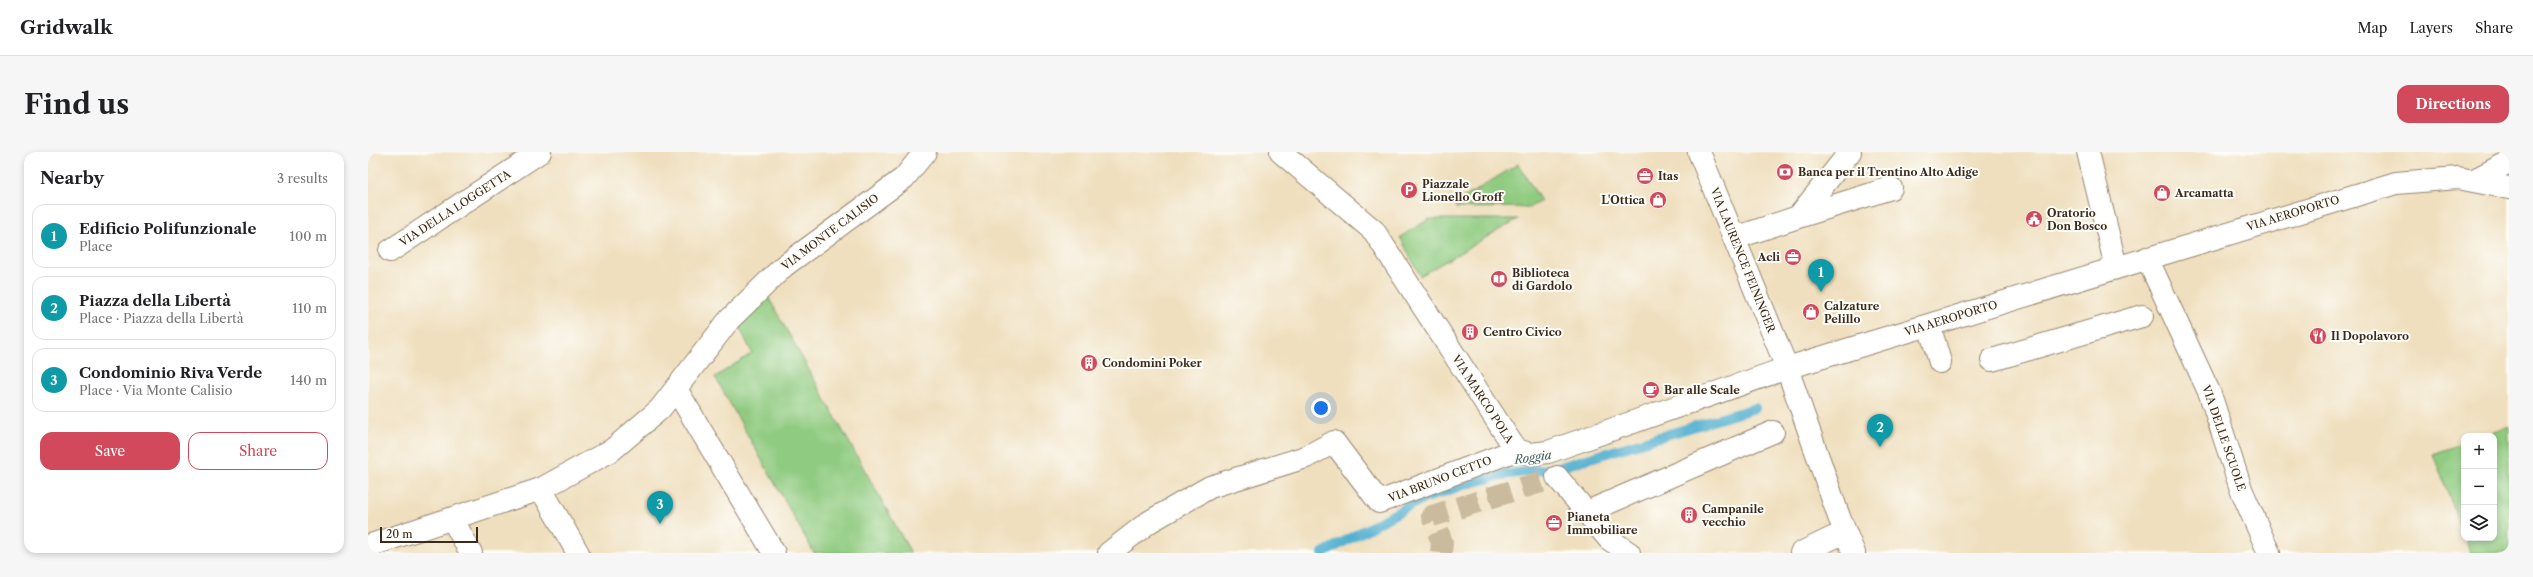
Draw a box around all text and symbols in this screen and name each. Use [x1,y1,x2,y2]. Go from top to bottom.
text: Gridwalk [20,16,113,39]
text: Map [2357,19,2387,37]
text: Layers [2409,19,2453,37]
text: Share [2475,19,2513,37]
button: Directions [2397,85,2509,123]
text: Find us [24,87,129,121]
bank icon: Banca per il Trentino Alto Adige [1775,162,1795,182]
place label: Banca per il Trentino Alto Adige [1798,165,1979,179]
street label: VIA DELLA LOGGETTA [396,166,514,250]
office icon: Itas [1635,166,1655,186]
text: Nearby [40,168,104,188]
place label: Itas [1658,169,1678,183]
text: 3 results [277,170,328,186]
place label: Piazzale Lionello Groff [1422,177,1505,204]
parking icon: Piazzale Lionello Groff [1399,180,1419,200]
shop icon: Arcamatta [2152,183,2172,203]
street label: VIA LAURENCE FEININGER [1707,184,1779,335]
place label: Arcamatta [2174,186,2234,200]
shop icon: L'Ottica [1648,190,1668,210]
street label: VIA MONTE CALISIO [778,191,881,274]
street label: VIA AEROPORTO [2244,192,2341,234]
place label: L'Ottica [1601,193,1646,207]
place label: Oratorio Don Bosco [2047,206,2107,233]
public building icon: Oratorio Don Bosco [2024,209,2044,229]
text: Edificio Polifunzionale [79,219,256,238]
text: 1 [51,228,57,244]
text: 100 m [289,228,327,244]
text: Place [79,238,112,254]
office icon: Acli [1783,247,1803,267]
place label: Acli [1757,250,1780,264]
pin: 1 [1808,259,1834,292]
place label: Biblioteca di Gardolo [1512,266,1572,293]
library icon: Biblioteca di Gardolo [1489,269,1509,289]
text: Piazza della Libertà [79,291,231,310]
street label: VIA AEROPORTO [1902,297,1999,339]
place label: Calzature Pelillo [1824,299,1880,326]
text: 2 [50,300,58,316]
text: 110 m [292,300,327,316]
shop icon: Calzature Pelillo [1801,302,1821,322]
text: Place · Piazza della Libertà [79,310,244,326]
building icon: Centro Civico [1460,322,1480,342]
place label: Centro Civico [1483,325,1562,339]
restaurant icon: Il Dopolavoro [2308,326,2328,346]
place label: Il Dopolavoro [2331,329,2409,343]
street label: VIA MARCO POLA [1449,352,1517,446]
building icon: Condomini Poker [1079,353,1099,373]
place label: Condomini Poker [1102,356,1203,370]
text: Condominio Riva Verde [79,363,262,382]
text: 3 [50,372,58,388]
text: 140 m [290,372,327,388]
cafe icon: Bar alle Scale [1641,380,1661,400]
text: Place · Via Monte Calisio [79,382,233,398]
street label: VIA DELLE SCUOLE [2199,382,2249,493]
place label: Bar alle Scale [1664,383,1740,397]
your location [1311,398,1331,418]
pin: 2 [1867,414,1893,447]
button: Save [40,432,180,470]
button: Share [188,432,328,470]
map controls [2461,433,2497,541]
button: + [2461,433,2497,469]
water label: Roggia [1512,447,1553,467]
street label: VIA BRUNO CETTO [1385,453,1494,506]
button: − [2461,469,2497,505]
pin: 3 [647,491,673,524]
place label: Campanile vecchio [1701,502,1764,529]
building icon: Campanile vecchio [1679,505,1699,525]
button: layers [2461,505,2497,541]
place label: Pianeta Immobiliare [1567,510,1638,537]
office icon: Pianeta Immobiliare [1544,513,1564,533]
scale bar [380,525,478,544]
text: 20 m [386,527,412,541]

